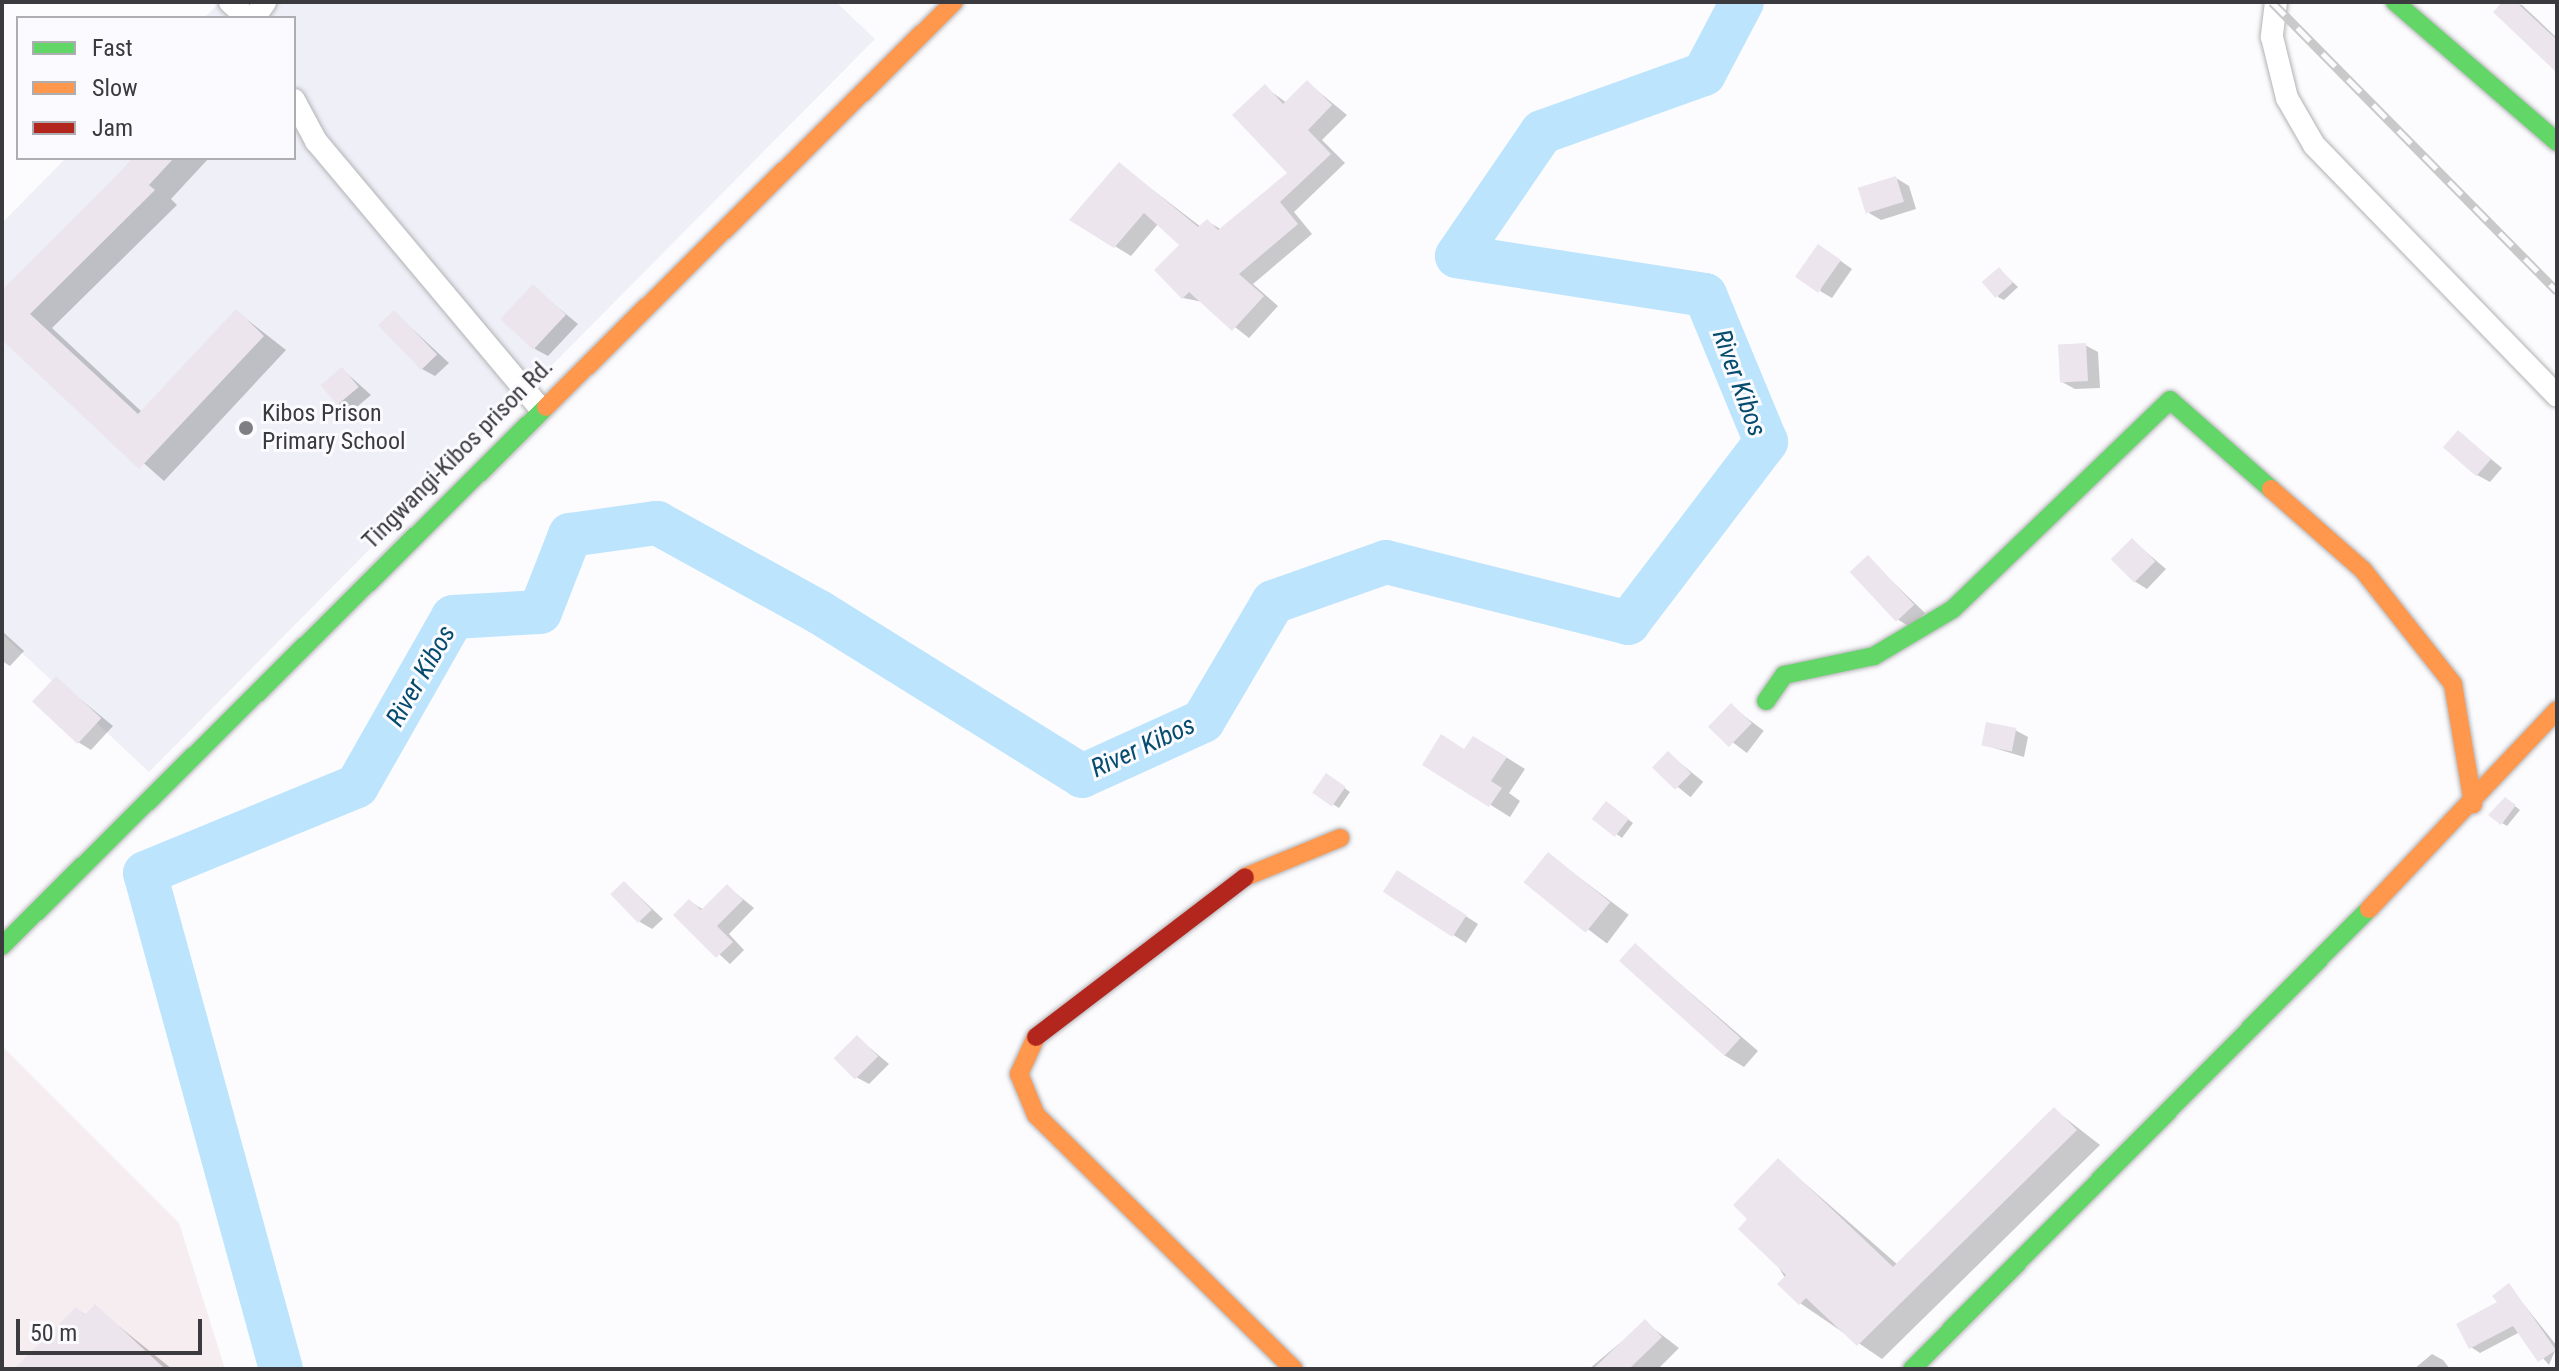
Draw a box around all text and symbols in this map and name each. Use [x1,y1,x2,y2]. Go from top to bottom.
legend [16,16,296,160]
text: Fast [92,34,133,62]
text: Slow [92,74,138,102]
text: Jam [92,114,133,142]
water label: River Kibos [1705,325,1773,441]
street label: Tingwangi-Kibos prison Rd. [357,353,559,555]
place label: Kibos Prison Primary School [262,400,405,456]
marker: Kibos Prison Primary School [237,419,255,437]
water label: River Kibos [380,620,462,732]
water label: River Kibos [1086,709,1200,785]
scale bar [20,1303,206,1353]
text: 50 m [30,1319,77,1347]

